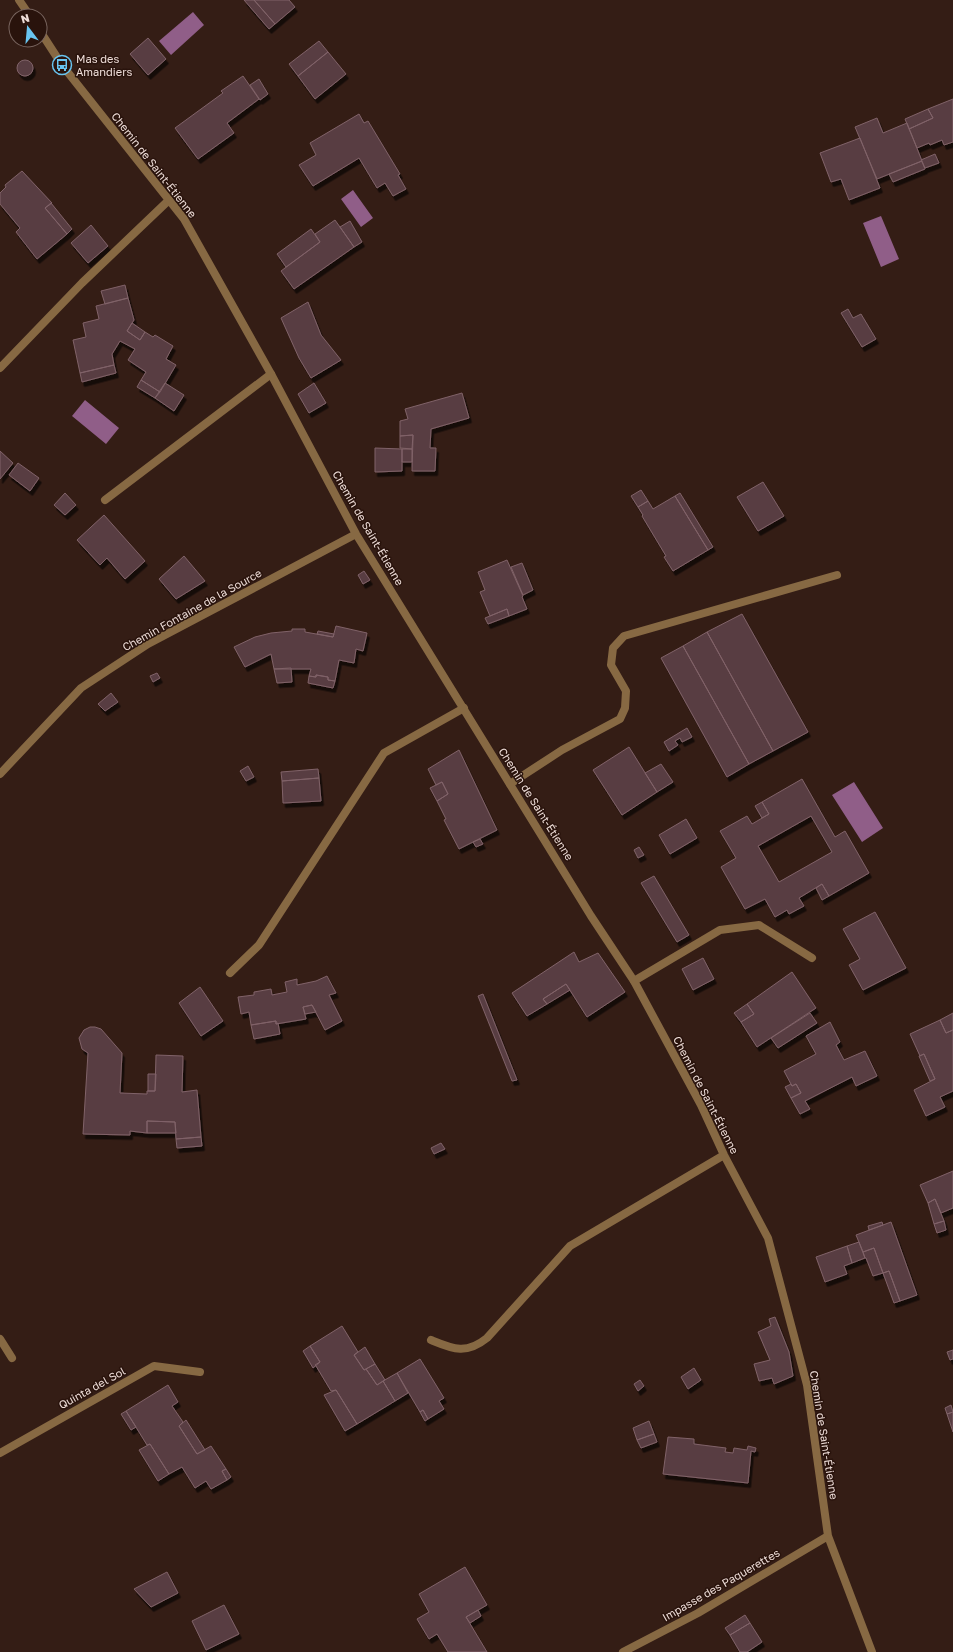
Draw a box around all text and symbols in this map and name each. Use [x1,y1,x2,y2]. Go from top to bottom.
north arrow [8,8,48,48]
text: N [19,11,31,25]
place label: Mas des Amandiers [76,52,132,78]
bus stop icon: Mas des Amandiers [51,54,73,76]
street label: Chemin de Saint-Étienne [109,109,200,220]
street label: Chemin de Saint-Étienne [330,468,407,587]
street label: Chemin Fontaine de la Source [120,566,264,653]
street label: Chemin de Saint-Étienne [496,745,576,862]
street label: Chemin de Saint-Étienne [671,1034,742,1156]
street label: Quinta del Sol [56,1364,128,1411]
street label: Chemin de Saint-Étienne [808,1370,841,1500]
street label: Impasse des Paquerettes [660,1546,782,1624]

